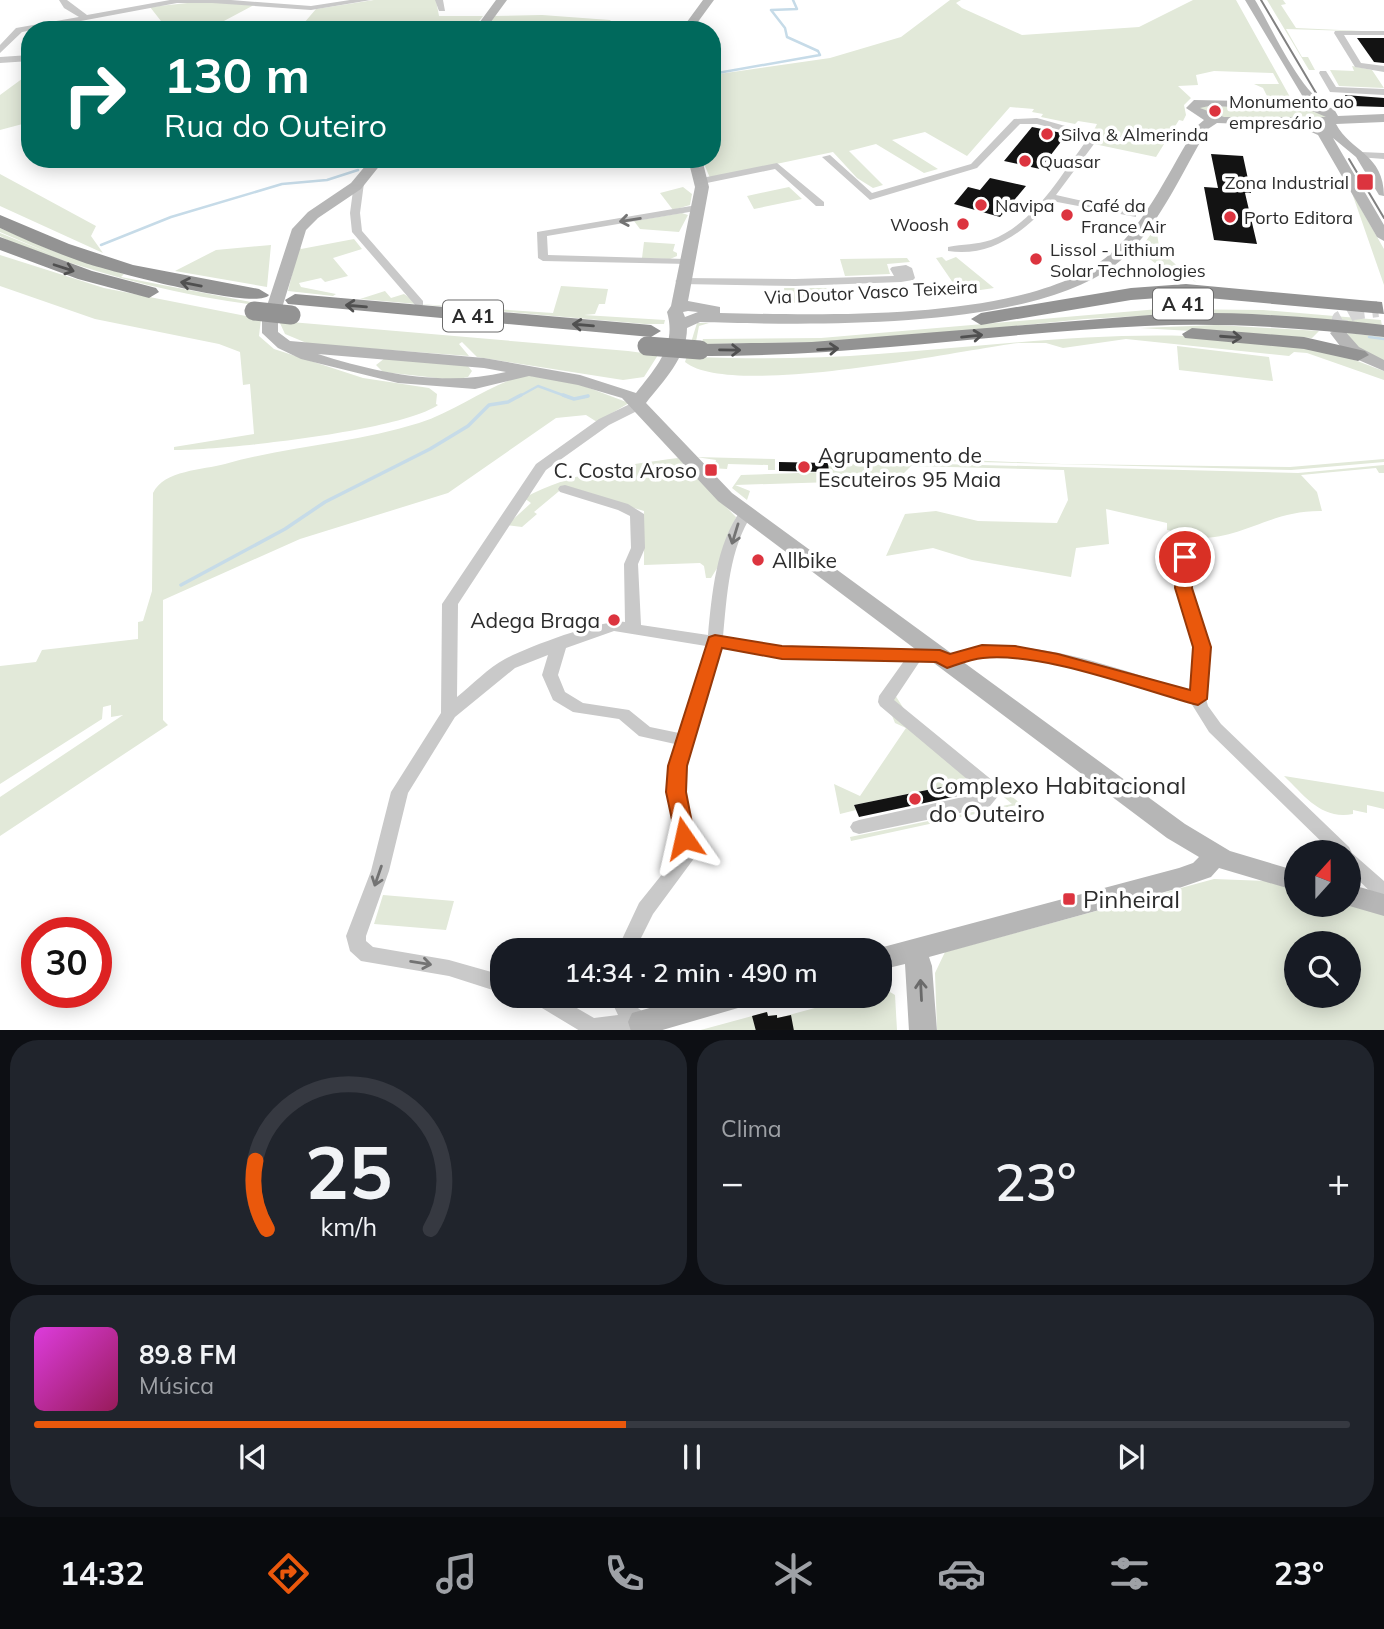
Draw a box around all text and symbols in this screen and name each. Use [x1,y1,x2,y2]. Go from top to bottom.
text: 130 m [164,44,310,105]
icon: right [49,49,140,140]
place label: Monumento ao empresário [1229,90,1354,134]
marker: Monumento ao empresário [1207,103,1223,119]
text: Rua do Outeiro [164,105,387,145]
place label: Silva & Almerinda [1061,123,1209,146]
marker: Silva & Almerinda [1039,126,1055,142]
place label: Quasar [1039,150,1101,173]
marker: Quasar [1017,153,1033,169]
place label: Zona Industrial [1225,171,1349,194]
marker: Zona Industrial [1355,172,1375,192]
place label: Navipa [995,194,1055,217]
place label: Café da France Air [1081,194,1166,238]
marker: Navipa [973,197,989,213]
place label: Porto Editora [1244,206,1353,229]
marker: Café da France Air [1059,207,1075,223]
marker: Porto Editora [1222,209,1238,225]
place label: Woosh [890,213,949,236]
one-way arrow [619,214,642,227]
marker: Woosh [955,216,971,232]
place label: Lissol - Lithium Solar Technologies [1050,238,1206,282]
marker: Lissol - Lithium Solar Technologies [1028,251,1044,267]
one-way arrow [52,263,74,275]
street label: Via Doutor Vasco Teixeira [764,275,978,309]
one-way arrow [180,276,203,290]
road number: A 41 [1153,288,1213,320]
one-way arrow [346,299,368,312]
road number: A 41 [443,300,503,332]
one-way arrow [572,318,595,331]
one-way arrow [960,329,983,342]
one-way arrow [1219,330,1242,343]
one-way arrow [816,342,838,355]
one-way arrow [718,344,741,357]
place label: Agrupamento de Escuteiros 95 Maia [818,442,1001,492]
place label: C. Costa Aroso [553,457,697,483]
marker: Agrupamento de Escuteiros 95 Maia [796,459,812,475]
marker: C. Costa Aroso [703,462,719,478]
one-way arrow [727,523,740,545]
pin [1155,527,1215,587]
icon: arrive [1166,538,1204,576]
place label: Allbike [772,547,837,573]
marker: Allbike [750,552,766,568]
place label: Adega Braga [470,607,600,633]
marker: Adega Braga [606,612,622,628]
place label: Complexo Habitacional do Outeiro [929,770,1186,828]
marker: Complexo Habitacional do Outeiro [907,791,923,807]
position arrow [647,801,721,875]
north arrow [1284,840,1362,917]
map controls [1284,840,1361,1008]
one-way arrow [371,865,384,887]
place label: Pinheiral [1083,884,1180,914]
marker: Pinheiral [1061,891,1077,907]
speed limit sign: 30 [21,917,112,1008]
button: search [1284,931,1361,1008]
text: 14:34 · 2 min · 490 m [564,956,818,989]
one-way arrow [409,957,432,970]
one-way arrow [914,979,927,1002]
text: Clima [721,1114,782,1143]
text: 25 [305,1126,392,1217]
text: 23° [995,1149,1076,1214]
text: − [721,1158,744,1206]
text: + [1327,1158,1350,1206]
text: km/h [320,1210,377,1241]
text: 89.8 FM [139,1338,237,1371]
text: Música [139,1371,214,1400]
icon: previous [234,1438,272,1476]
icon: pause [673,1438,711,1476]
icon: next [1112,1438,1150,1476]
icon: directions [264,1549,313,1598]
icon: music [432,1549,481,1598]
icon: phone [600,1549,649,1598]
icon: climate [769,1549,818,1598]
icon: car [937,1549,986,1598]
icon: filters [1105,1549,1154,1598]
text: 14:32 [60,1553,144,1593]
text: 23° [1274,1553,1324,1593]

